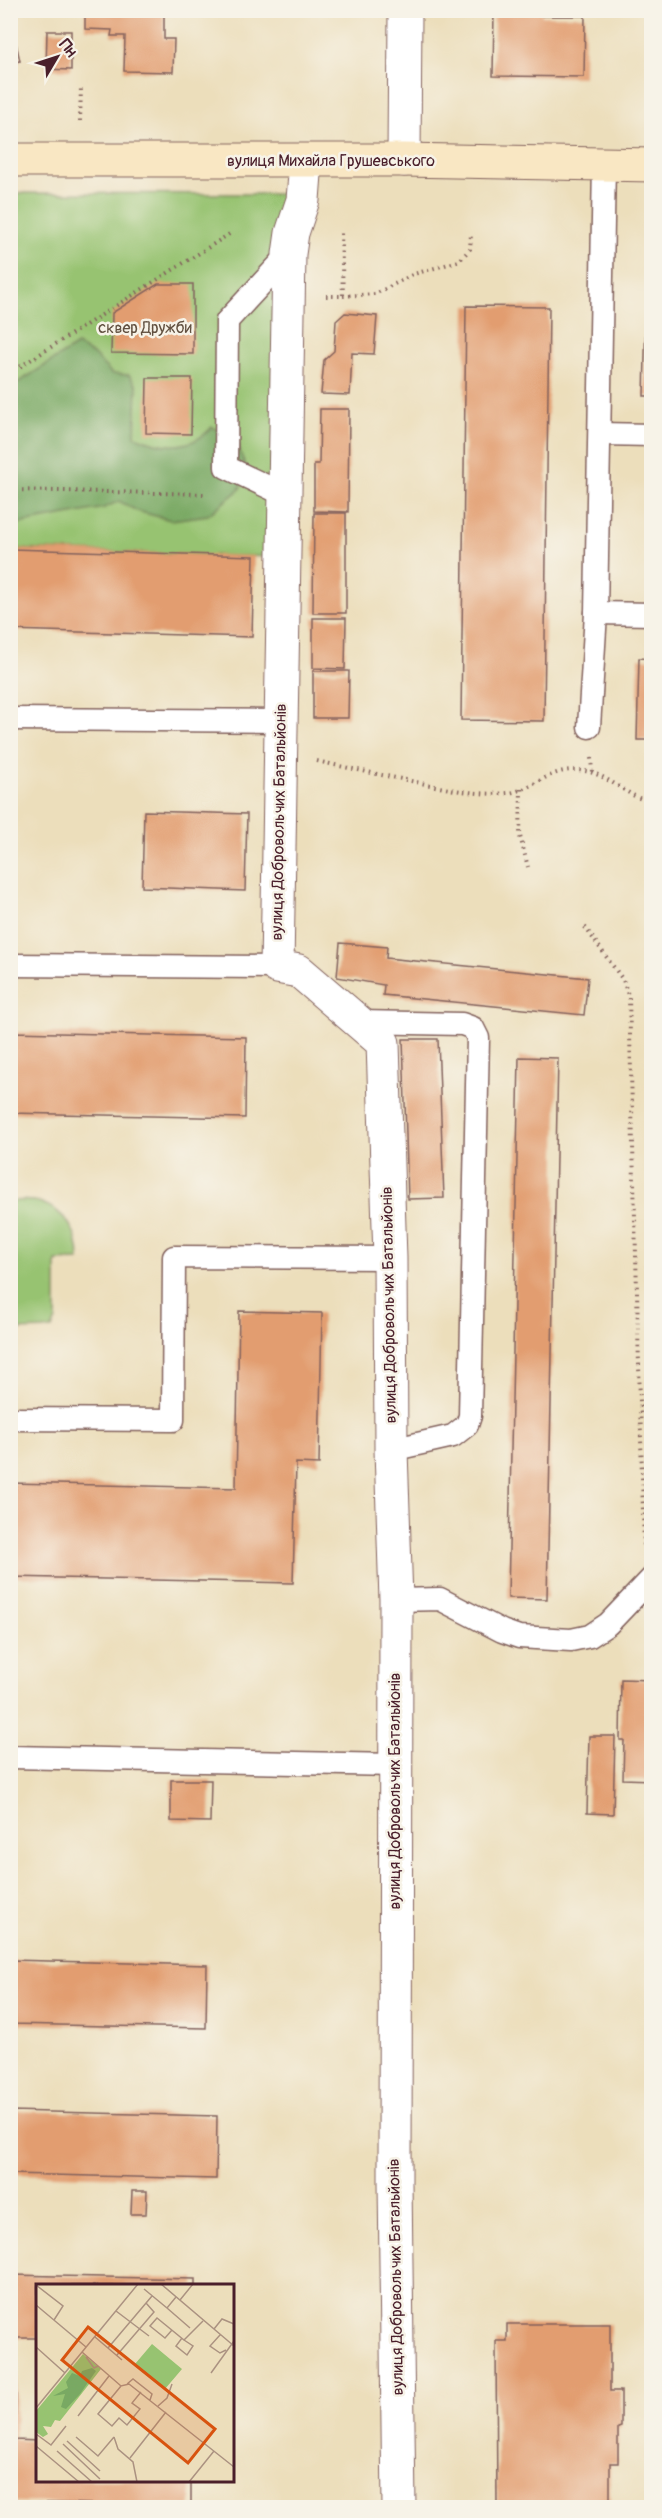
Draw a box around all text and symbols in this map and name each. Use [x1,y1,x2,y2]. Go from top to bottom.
north arrow [27,27,87,87]
text: Пн [55,35,81,61]
street label: вулиця Михайла Грушевського [227,151,435,171]
park label: сквер Дружби [98,318,192,338]
street label: вулиця Добровольчих Батальйонів [267,703,291,941]
street label: вулиця Добровольчих Батальйонів [377,1186,401,1424]
street label: вулиця Добровольчих Батальйонів [385,1673,405,1909]
street label: вулиця Добровольчих Батальйонів [384,2158,408,2396]
inset map [36,2284,234,2482]

